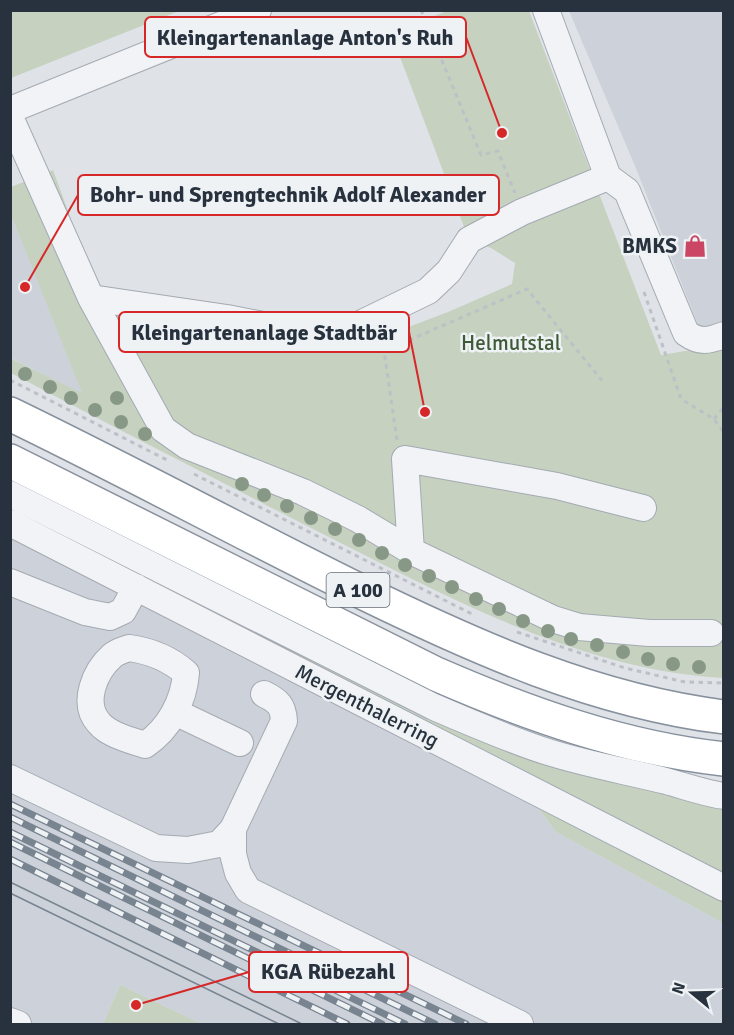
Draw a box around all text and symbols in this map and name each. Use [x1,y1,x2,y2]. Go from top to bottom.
callout: Kleingartenanlage Anton's Ruh [145,17,466,57]
text: Kleingartenanlage Anton's Ruh [157,24,454,51]
callout: Bohr- und Sprengtechnik Adolf Alexander [78,175,499,215]
text: Bohr- und Sprengtechnik Adolf Alexander [90,181,487,208]
place label: BMKS [622,233,677,259]
shop icon: BMKS [682,233,708,259]
callout: Kleingartenanlage Stadtbär [119,312,409,352]
text: Kleingartenanlage Stadtbär [131,319,397,346]
park label: Helmutstal [461,330,561,356]
road number: A 100 [326,573,389,607]
street label: Mergenthalerring [291,659,443,753]
callout: KGA Rübezahl [249,952,408,992]
text: KGA Rübezahl [261,958,395,985]
north arrow [662,963,722,1023]
text: N [667,980,690,997]

